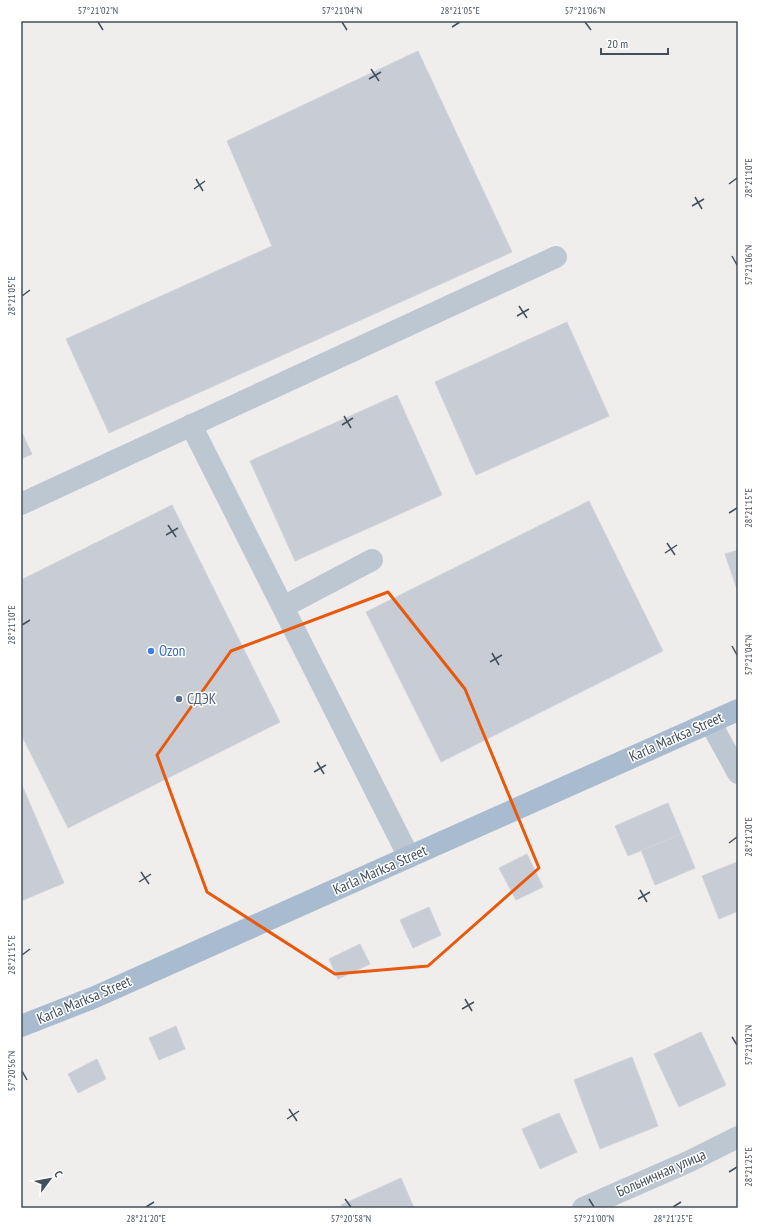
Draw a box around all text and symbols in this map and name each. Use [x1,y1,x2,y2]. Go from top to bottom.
text: 57°21'02"N [78,4,118,17]
text: 57°21'04"N [322,4,362,17]
text: 28°21'05"E [440,4,480,17]
text: 57°21'06"N [565,4,605,17]
scale bar [601,30,668,56]
text: 20 m [607,36,628,51]
text: 28°21'10"E [742,158,755,198]
text: 57°21'06"N [742,245,755,285]
text: 28°21'05"E [5,276,18,316]
text: 28°21'15"E [742,488,755,528]
text: 28°21'10"E [5,605,18,645]
text: 57°21'04"N [742,635,755,675]
place label: Ozon [159,641,185,660]
marker: Ozon [146,646,156,656]
place label: СДЭК [187,689,217,708]
marker: СДЭК [174,694,184,704]
street label: Karla Marksa Street [626,707,726,766]
text: 28°21'20"E [742,817,755,857]
street label: Karla Marksa Street [330,840,430,899]
text: 28°21'15"E [5,935,18,975]
street label: Karla Marksa Street [34,971,134,1028]
text: 57°21'02"N [742,1025,755,1065]
text: 57°20'56"N [5,1051,18,1091]
street label: Больничная улица [613,1144,709,1201]
text: 28°21'25"E [742,1147,755,1187]
north arrow [30,1159,70,1199]
text: С [51,1168,66,1180]
text: 28°21'20"E [126,1212,166,1225]
text: 57°20'58"N [331,1212,371,1225]
text: 57°21'00"N [574,1212,614,1225]
text: 28°21'25"E [653,1212,693,1225]

